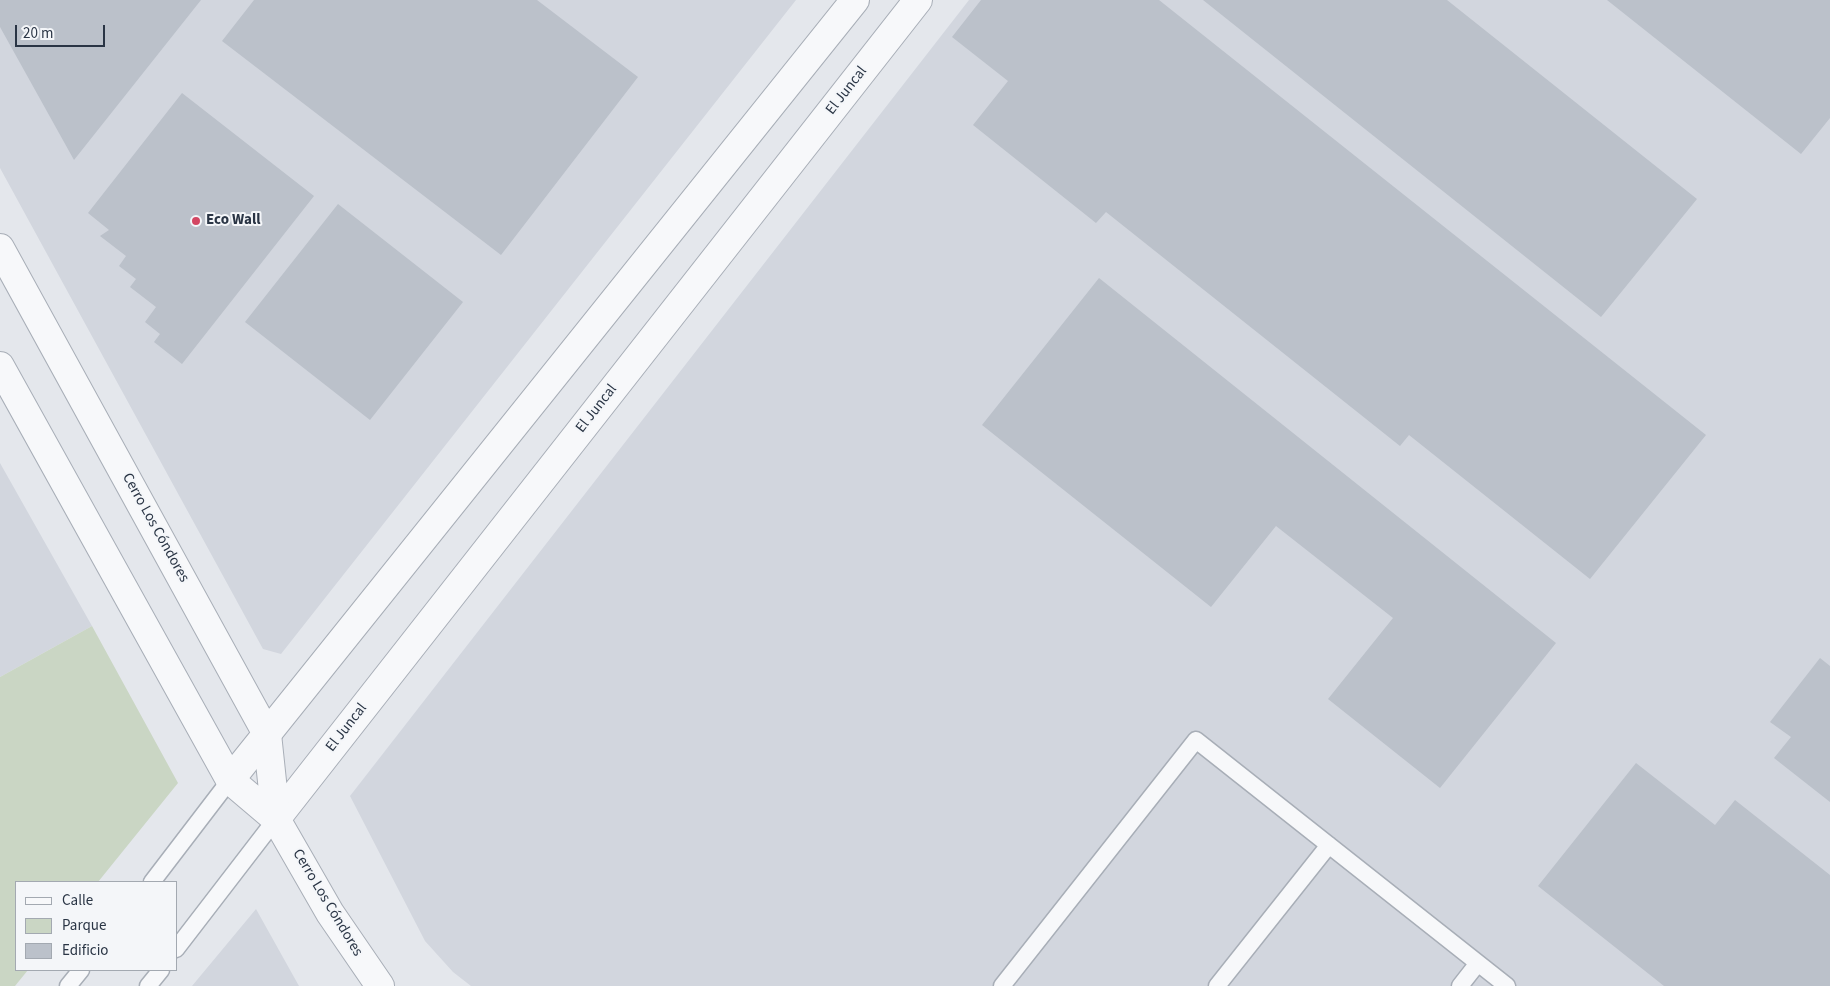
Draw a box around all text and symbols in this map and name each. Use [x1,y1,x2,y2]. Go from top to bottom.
scale bar [18,15,108,47]
text: 20 m [23,23,53,44]
street label: El Juncal [823,63,871,119]
place label: Eco Wall [206,212,261,230]
marker: Eco Wall [190,215,202,227]
street label: El Juncal [573,381,621,437]
street label: Cerro Los Cóndores [118,470,192,586]
street label: El Juncal [323,700,371,756]
street label: Cerro Los Cóndores [288,846,366,960]
legend [15,881,178,971]
text: Calle [62,890,93,911]
text: Parque [62,915,106,936]
text: Edificio [62,940,109,961]

